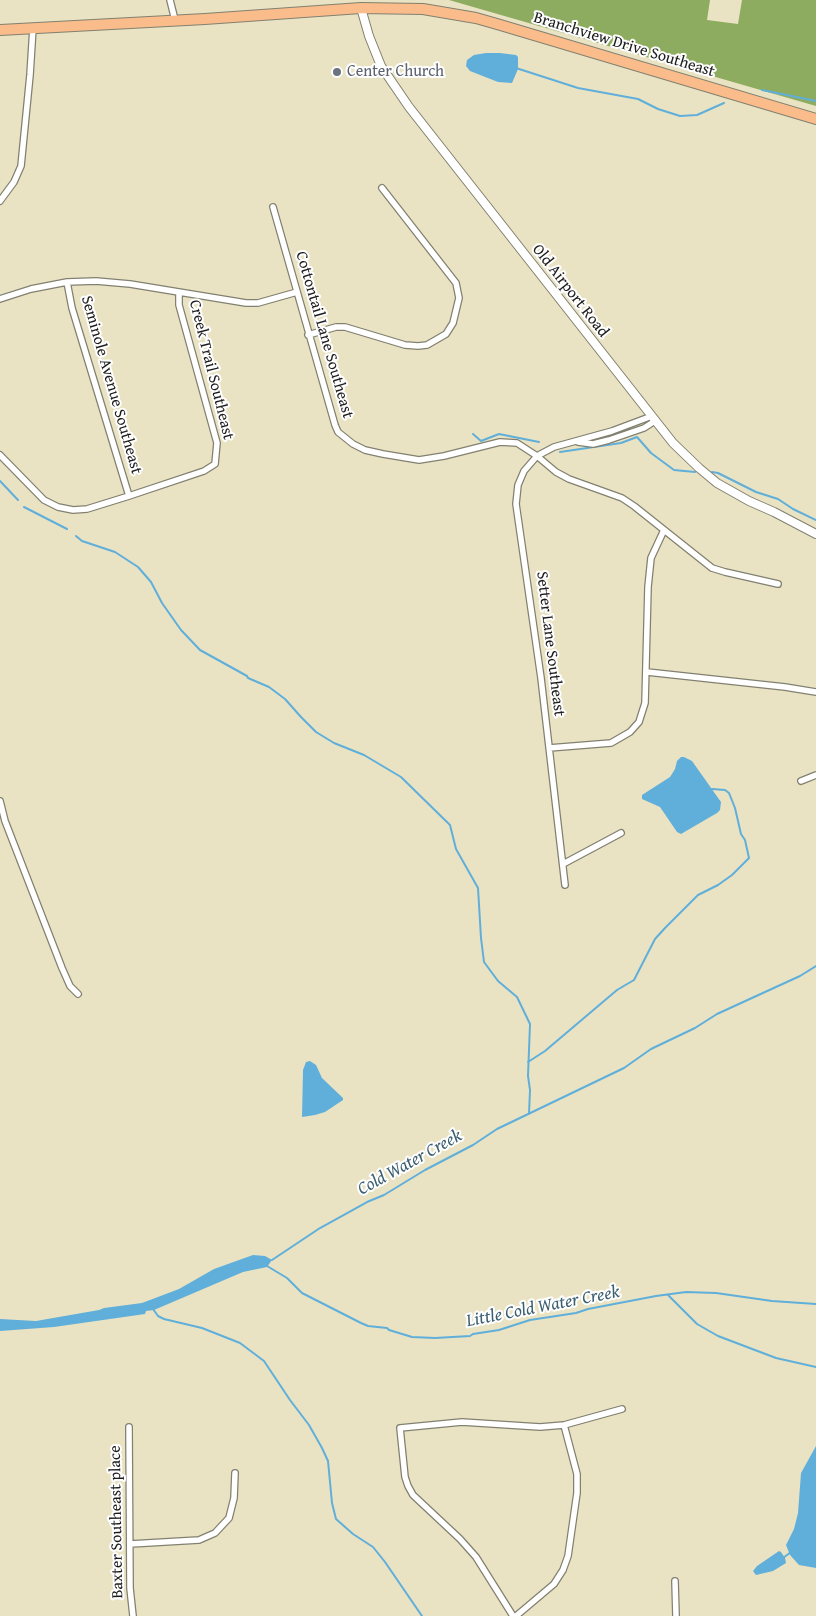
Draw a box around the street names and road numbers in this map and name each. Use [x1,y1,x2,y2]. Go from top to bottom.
street label: Branchview Drive Southeast [531,8,717,82]
street label: Old Airport Road [528,241,612,341]
street label: Cottontail Lane Southeast [291,249,357,421]
street label: Seminole Avenue Southeast [76,294,146,476]
street label: Creek Trail Southeast [184,298,238,442]
street label: Setter Lane Southeast [532,570,568,718]
street label: Baxter Southeast place [106,1445,128,1599]

